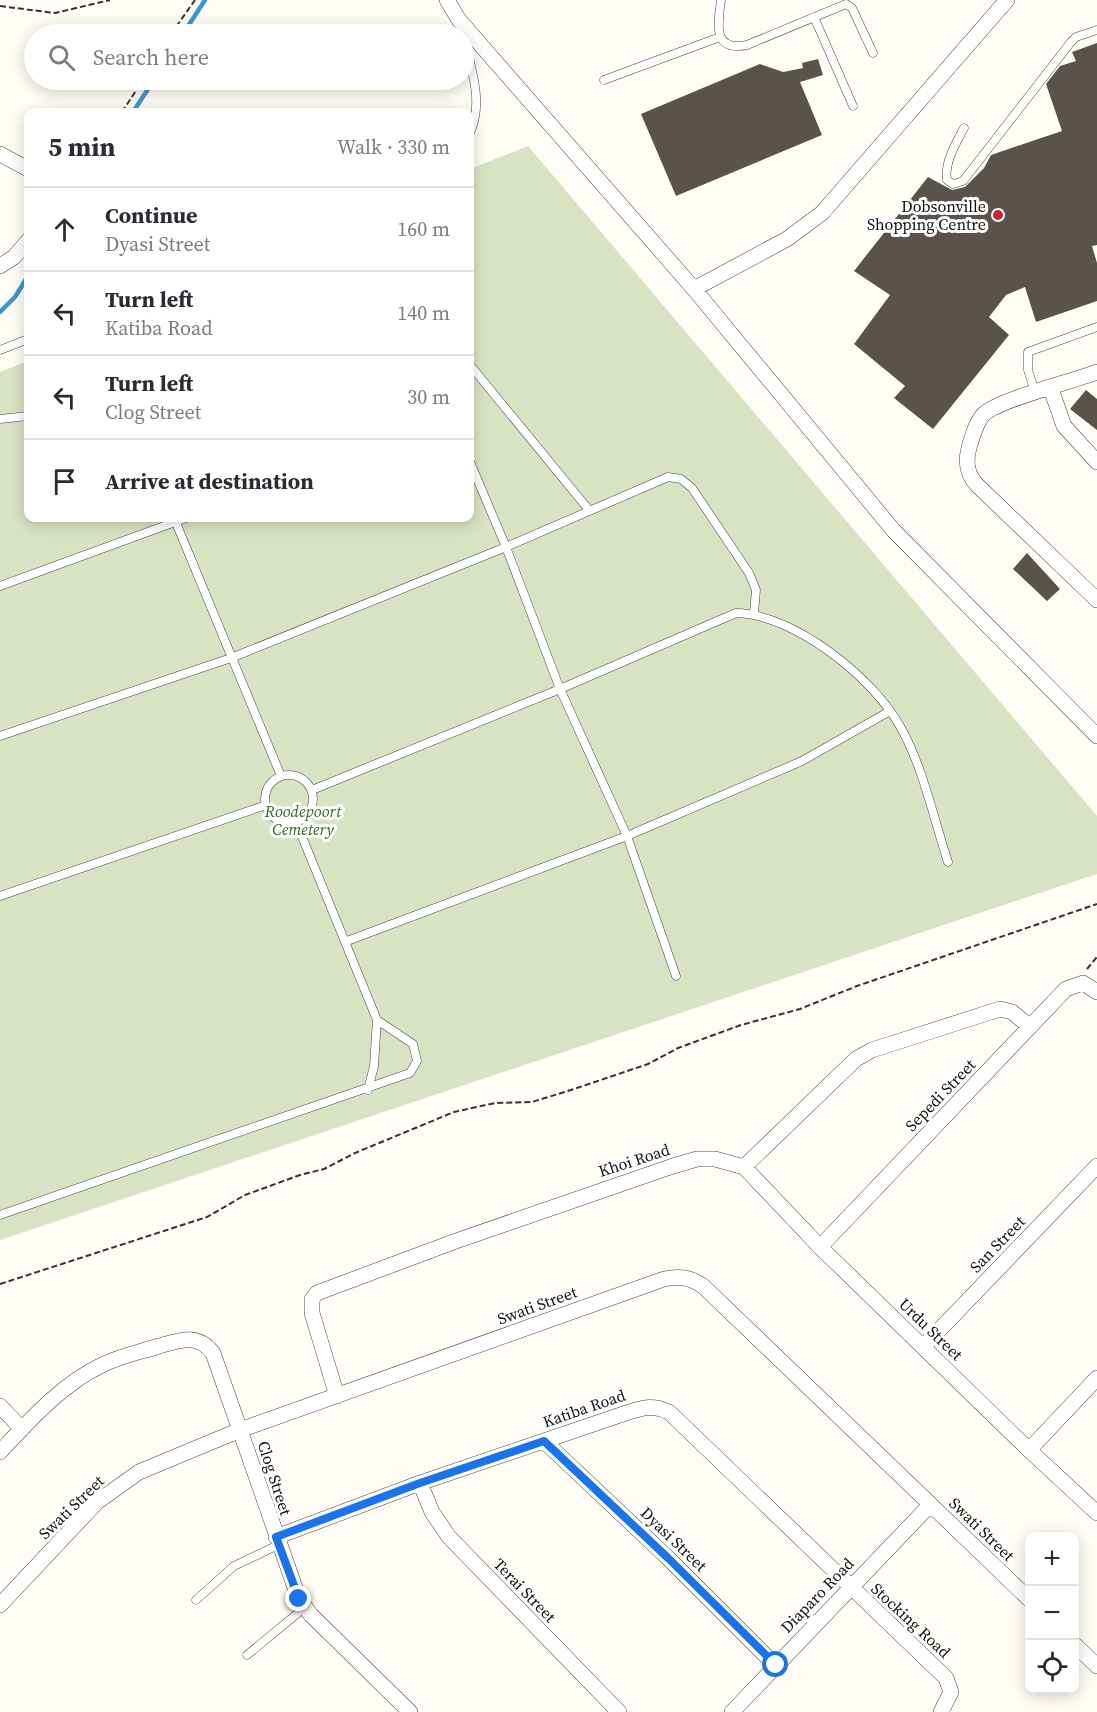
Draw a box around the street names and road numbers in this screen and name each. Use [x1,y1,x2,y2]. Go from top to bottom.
street label: Sepedi Street [900,1053,981,1136]
street label: Khoi Road [595,1138,673,1182]
street label: San Street [964,1210,1030,1277]
street label: Swati Street [494,1280,581,1330]
street label: Urdu Street [894,1293,968,1366]
street label: Katiba Road [540,1384,628,1432]
street label: Clog Street [253,1438,298,1519]
street label: Swati Street [33,1470,109,1544]
street label: Swati Street [944,1492,1020,1566]
street label: Dyasi Street [636,1502,713,1577]
street label: Terai Street [489,1553,562,1627]
street label: Diaparo Road [775,1553,859,1637]
street label: Stocking Road [867,1577,955,1663]

